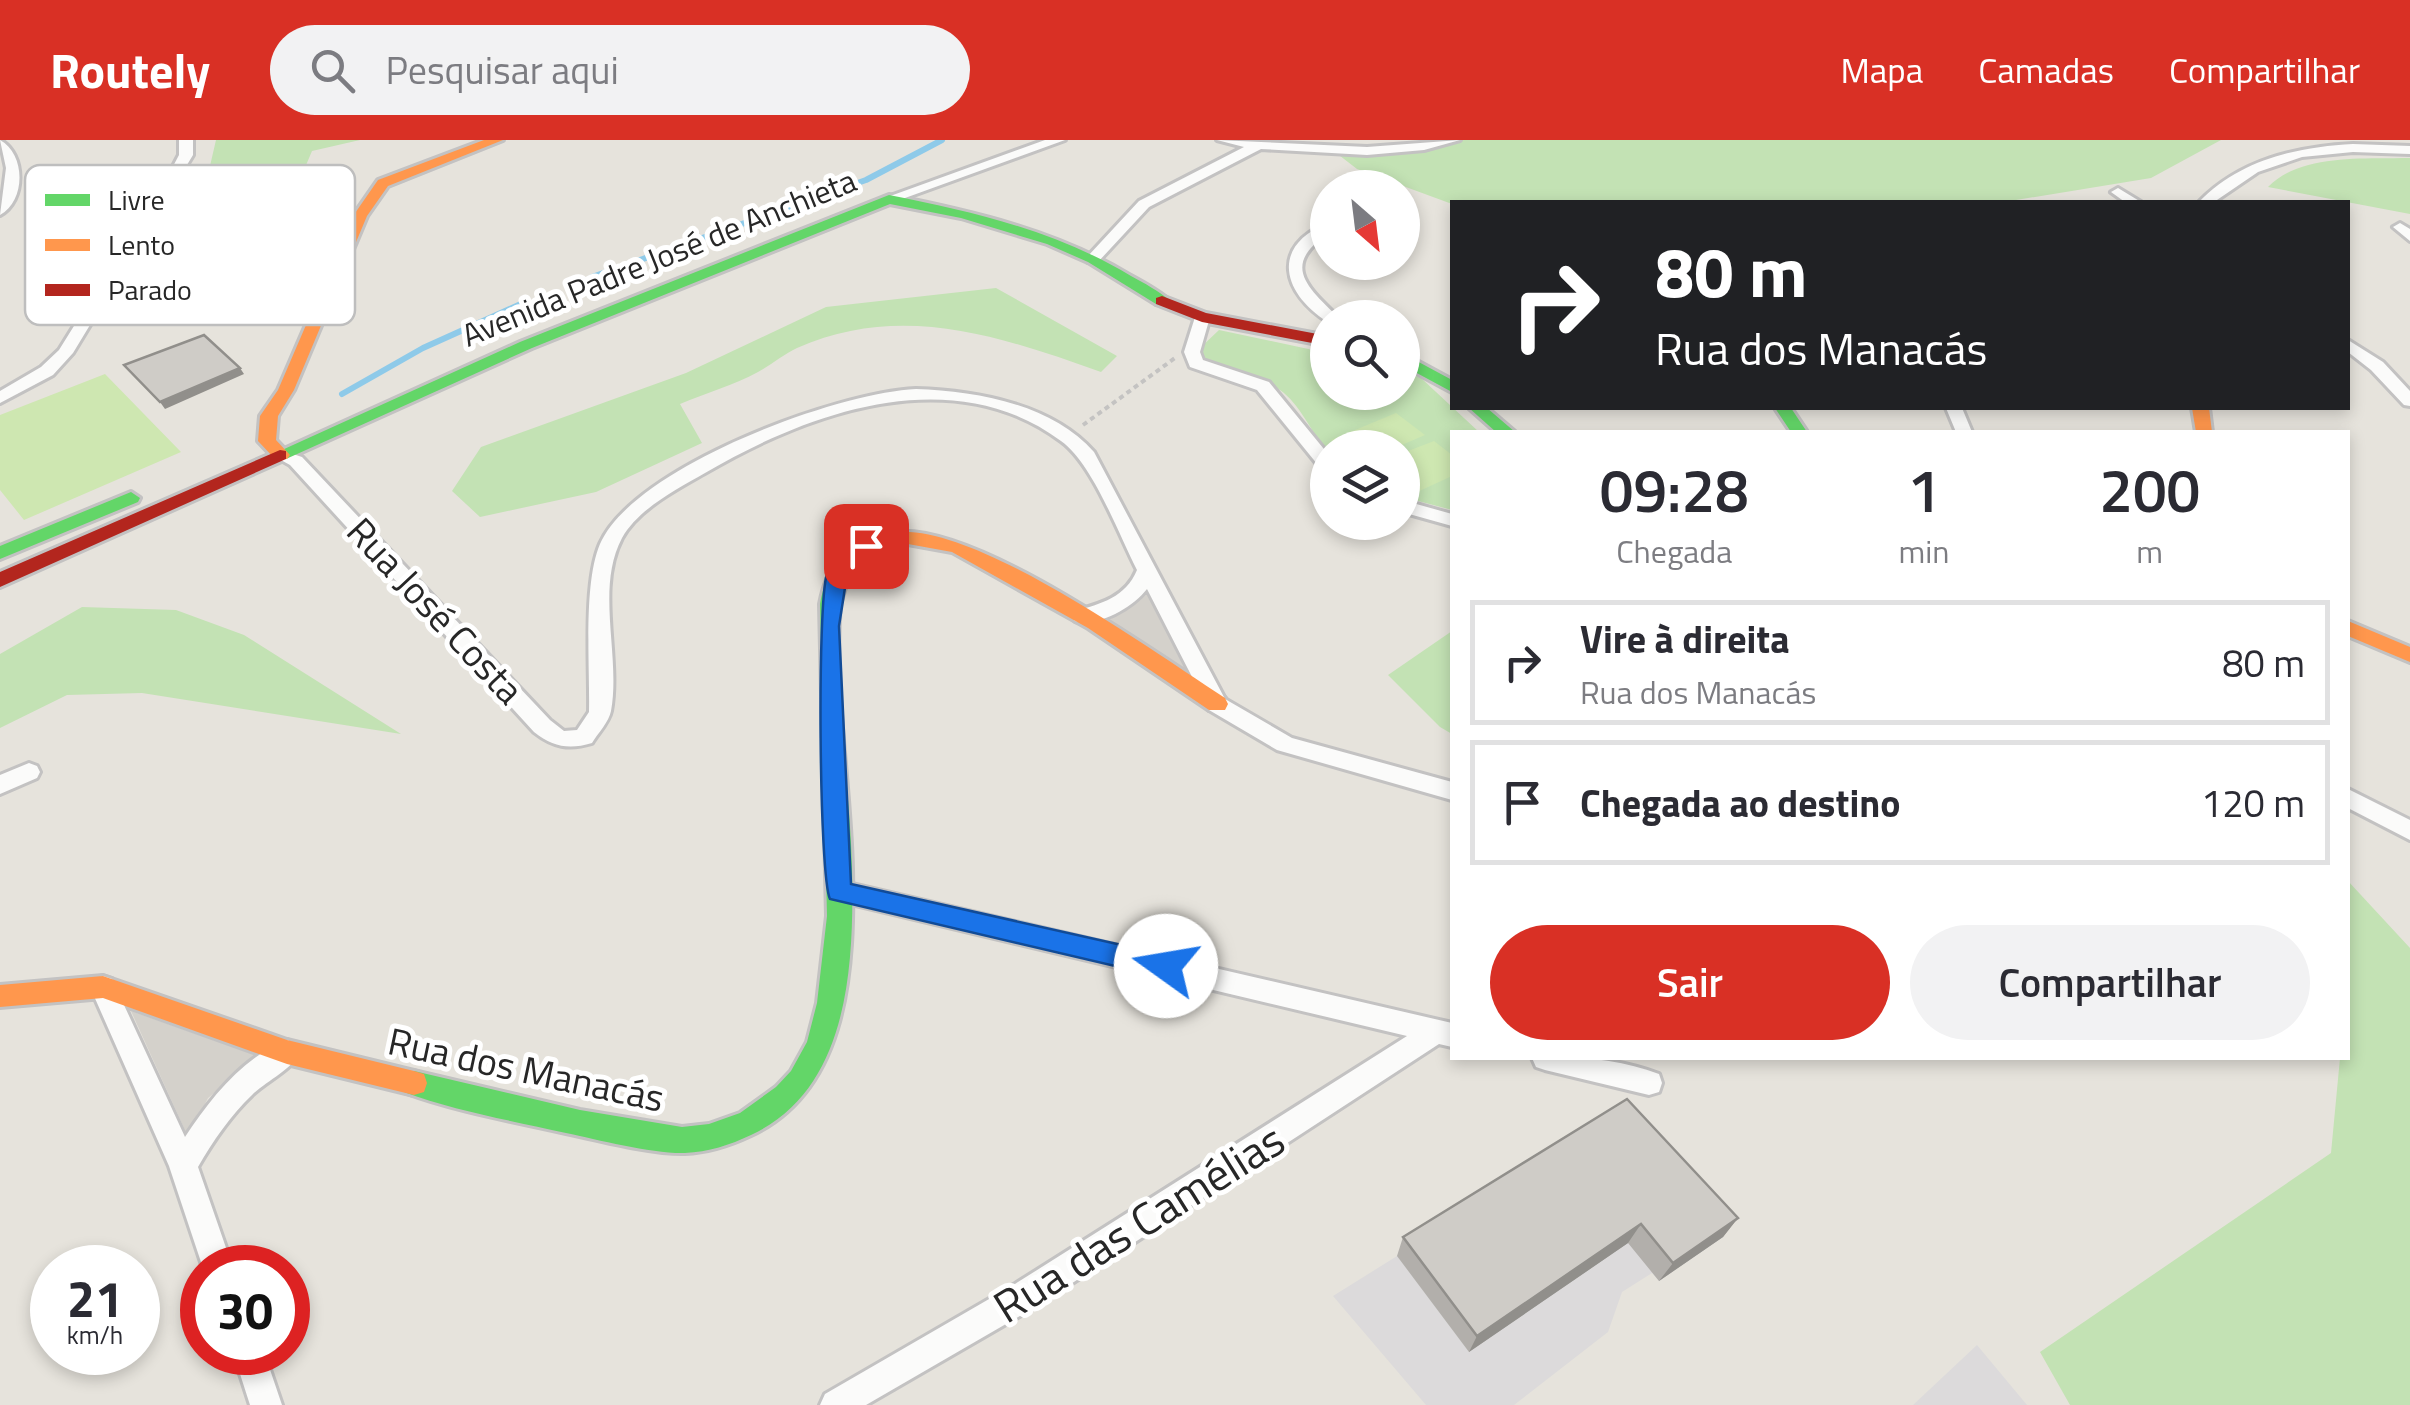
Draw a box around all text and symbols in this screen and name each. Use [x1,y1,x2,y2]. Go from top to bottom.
search box [270,25,970,115]
text: Routely [50,34,210,107]
text: Pesquisar aqui [385,41,619,99]
icon: search [305,43,360,98]
text: Mapa [1840,43,1923,97]
text: Camadas [1978,43,2114,97]
text: Compartilhar [2169,43,2360,97]
street label: Avenida Padre José de Anchieta [454,156,863,358]
legend [25,165,355,325]
north arrow [1310,170,1420,280]
map controls [1310,170,1420,540]
text: Livre [108,178,165,221]
text: 80 m [1655,218,1808,324]
text: Lento [108,223,175,266]
icon: right [1490,240,1620,370]
text: Parado [108,268,192,311]
button: search [1310,300,1420,410]
text: Rua dos Manacás [1655,314,1987,382]
button: layers [1310,430,1420,540]
text: 09:28 [1600,444,1749,535]
text: 1 [1907,444,1941,535]
text: 200 [2099,444,2200,535]
street label: Rua José Costa [334,504,538,717]
pin [824,504,909,589]
icon: arrive [839,519,894,574]
text: Chegada [1616,527,1732,575]
text: min [1898,527,1949,575]
text: m [2136,527,2163,575]
text: Vire à direita [1580,610,1790,668]
text: 80 m [2222,634,2305,692]
icon: right [1495,635,1550,690]
text: Rua dos Manacás [1580,668,1816,716]
text: Chegada ao destino [1580,774,1900,832]
text: 120 m [2201,774,2305,832]
icon: arrive [1495,775,1550,830]
position arrow [1114,914,1218,1018]
button: Sair [1490,925,1890,1040]
button: Compartilhar [1910,925,2310,1040]
street label: Rua dos Manacás [383,1011,670,1127]
street label: Rua das Camélias [980,1105,1297,1339]
speed limit sign: 30 [180,1245,310,1375]
text: 21 [67,1260,123,1336]
text: km/h [67,1316,123,1354]

